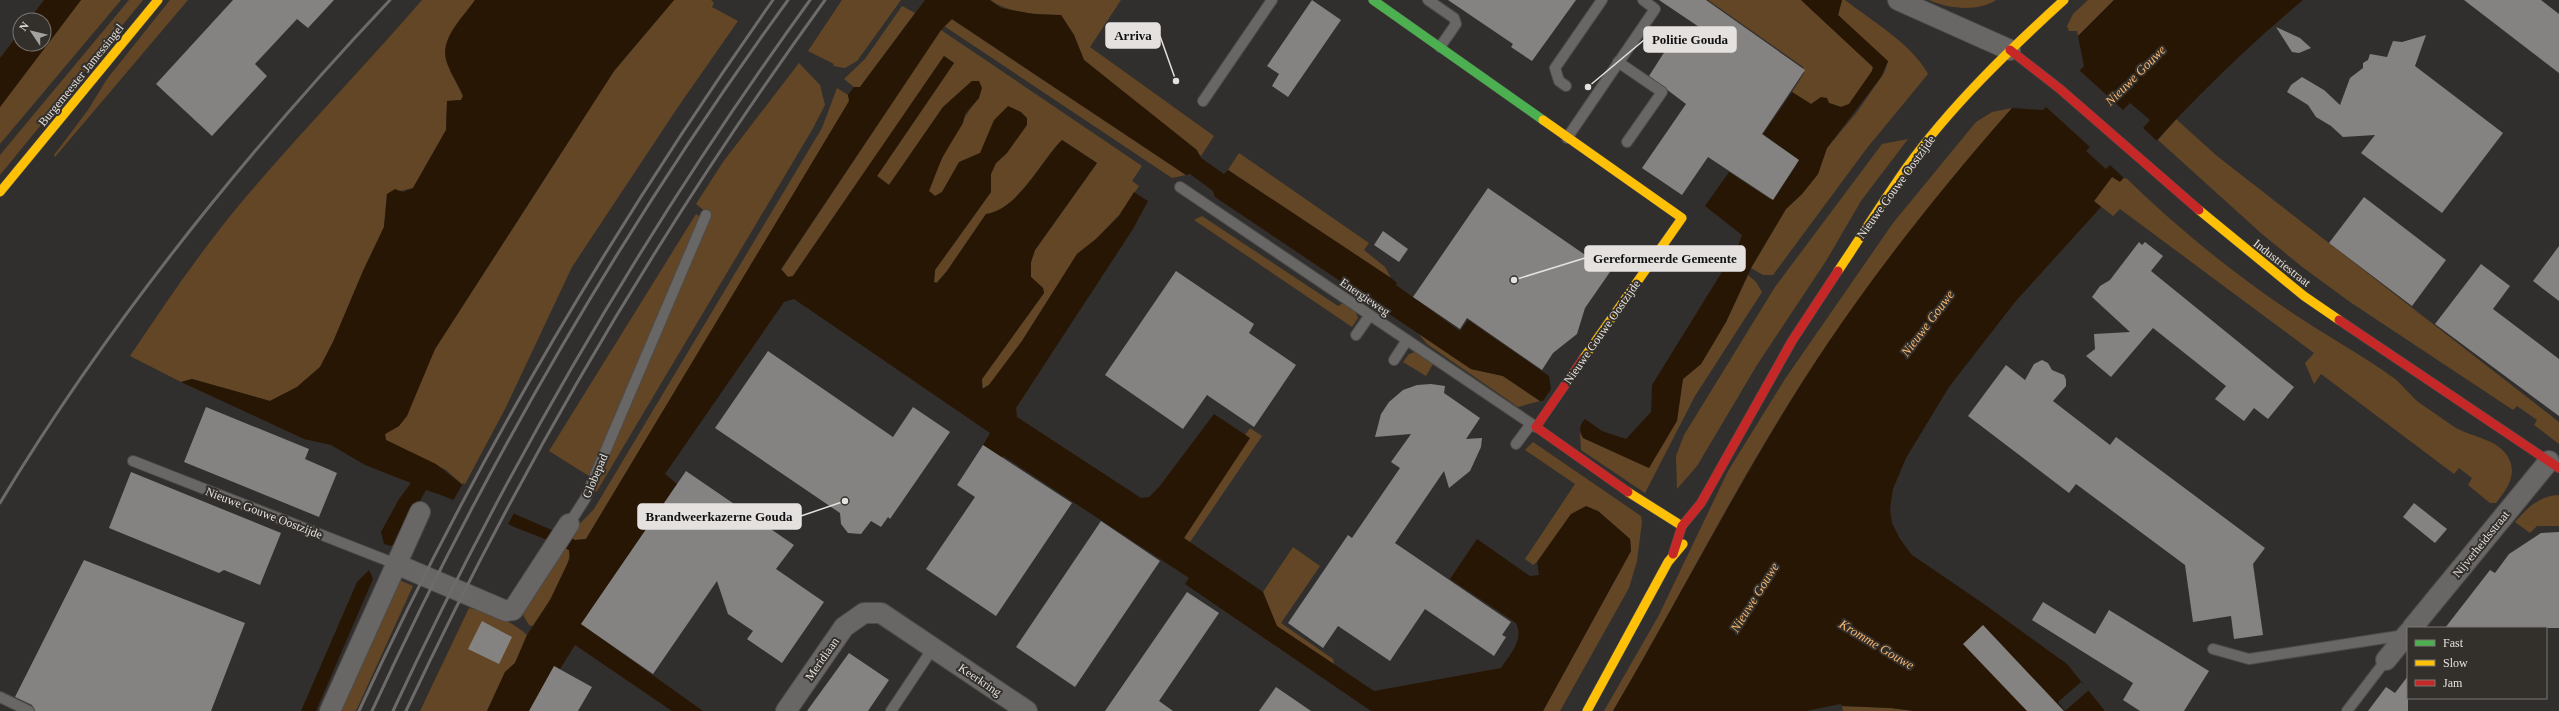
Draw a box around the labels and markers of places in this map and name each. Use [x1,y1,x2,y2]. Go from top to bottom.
callout: Arriva [1106,23,1160,48]
callout: Politie Gouda [1644,27,1736,52]
callout: Gereformeerde Gemeente [1585,246,1745,271]
callout: Brandweerkazerne Gouda [638,504,801,529]

